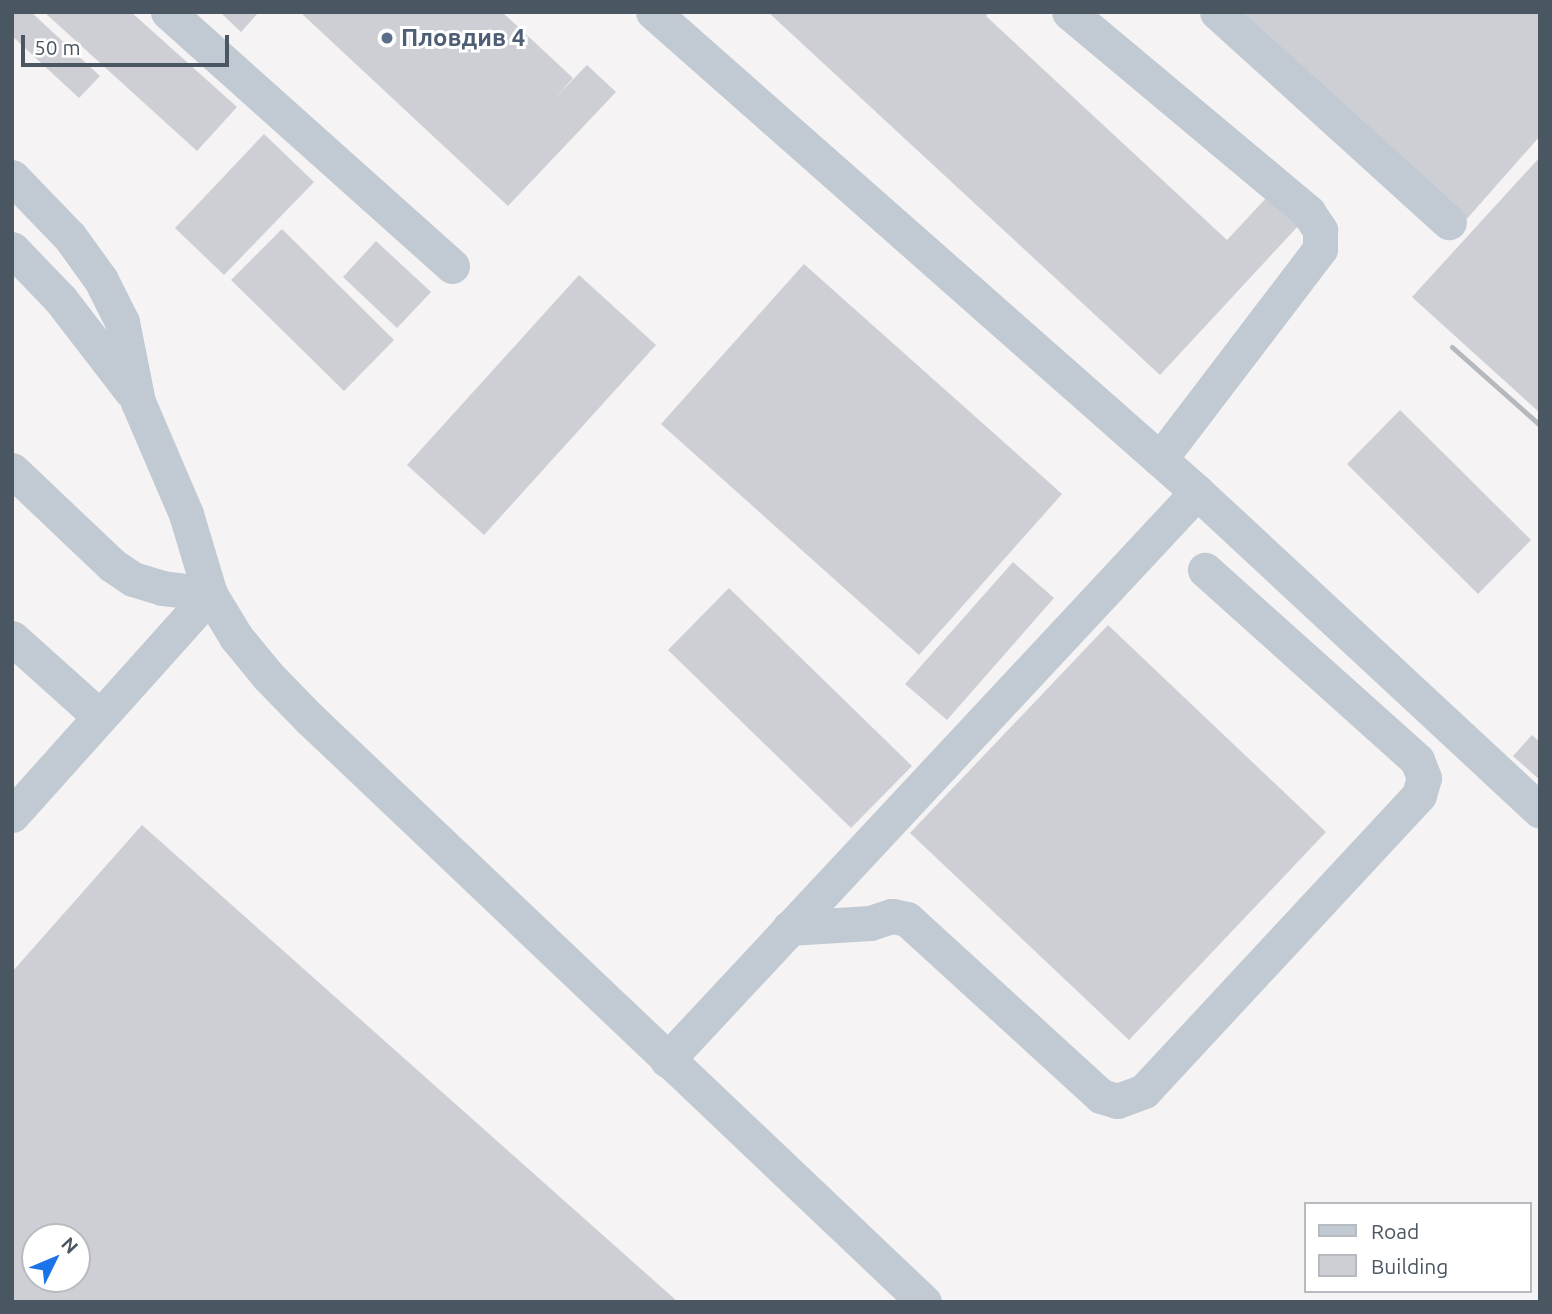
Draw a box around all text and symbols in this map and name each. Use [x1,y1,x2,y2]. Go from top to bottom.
scale bar [24,21,233,65]
place label: Пловдив 4 [401,24,525,52]
marker: Пловдив 4 [379,30,395,46]
text: 50 m [34,35,81,59]
legend [1304,1202,1531,1293]
text: Road [1371,1219,1419,1243]
north arrow [21,1223,91,1293]
text: N [57,1232,83,1258]
text: Building [1371,1254,1448,1278]

